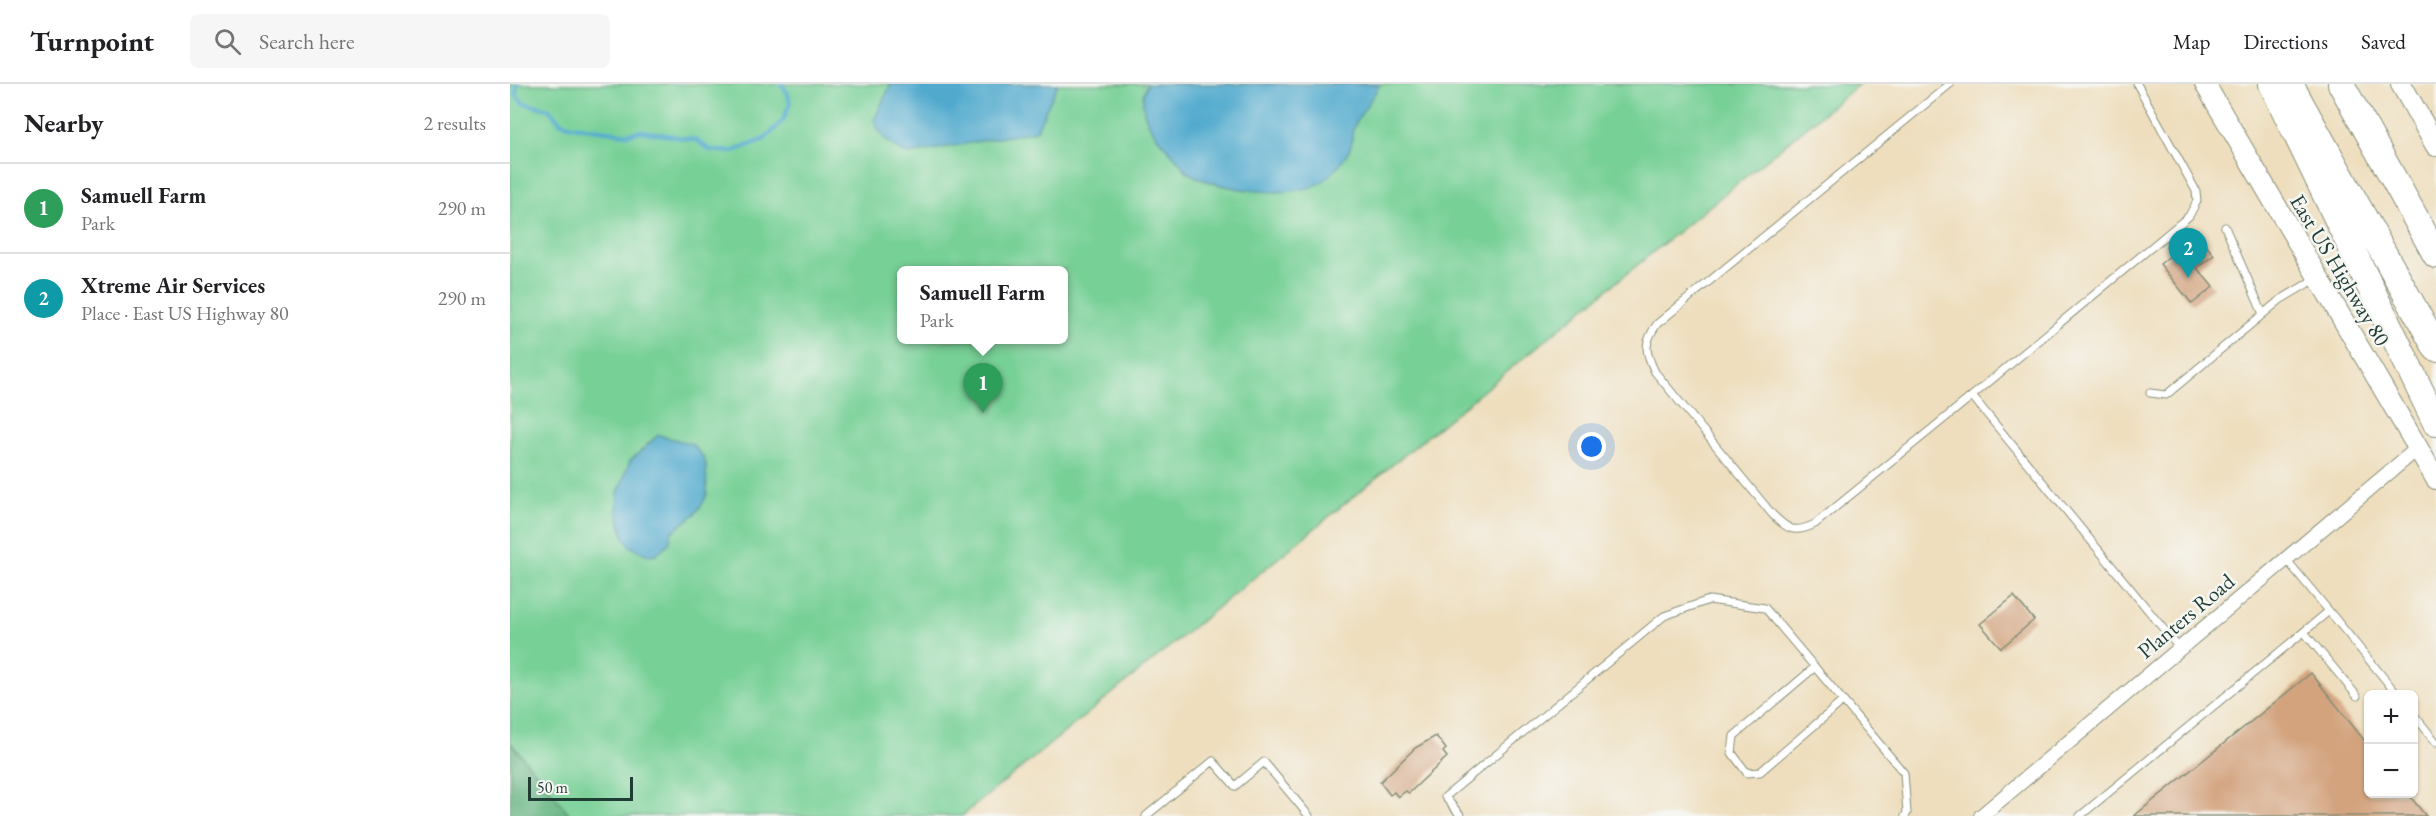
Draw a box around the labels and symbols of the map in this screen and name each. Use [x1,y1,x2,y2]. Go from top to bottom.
street label: East US Highway 80 [2283,189,2397,352]
pin: 2 [2168,228,2208,278]
pin: 1 [964,364,1002,413]
your location [1577,432,1606,461]
street label: Planters Road [2131,566,2241,665]
scale bar [528,774,633,802]

